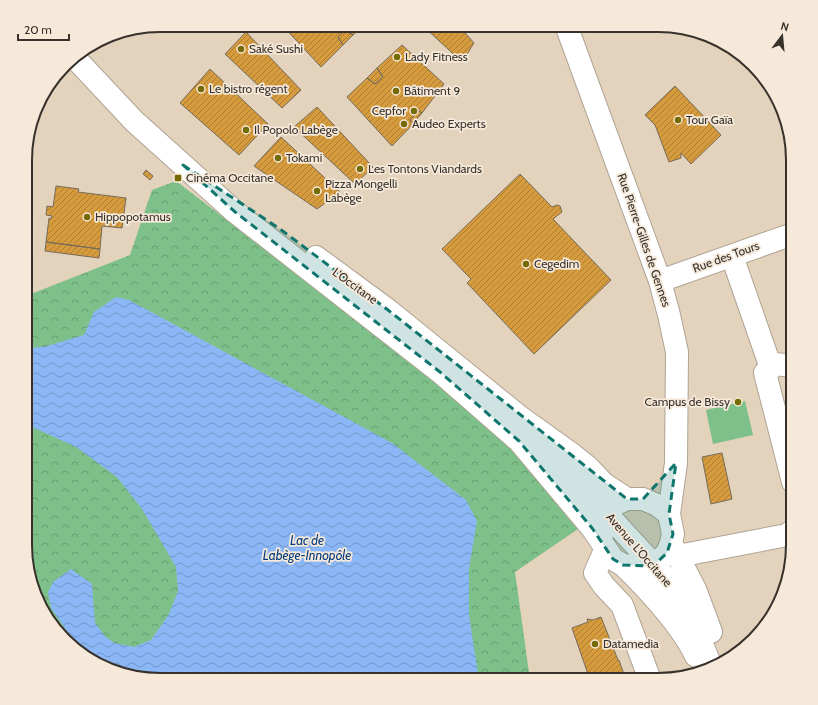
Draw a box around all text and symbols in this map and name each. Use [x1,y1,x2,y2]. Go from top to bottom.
scale bar [18,16,69,42]
north arrow [762,16,802,56]
text: N [779,19,790,34]
text: 20 m [24,22,52,37]
place label: Saké Sushi [249,41,303,56]
marker: Saké Sushi [236,44,246,54]
place label: Lady Fitness [405,49,468,64]
marker: Lady Fitness [392,52,402,62]
place label: Le bistro régent [209,81,287,96]
place label: Bâtiment 9 [404,83,460,98]
marker: Le bistro régent [196,84,206,94]
marker: Bâtiment 9 [391,86,401,96]
place label: Cepfor [372,103,406,118]
marker: Cepfor [409,106,419,116]
place label: Tour Gaïa [686,112,733,127]
marker: Tour Gaïa [673,115,683,125]
place label: Audeo Experts [412,116,486,131]
marker: Audeo Experts [399,119,409,129]
place label: Il Popolo Labège [254,122,338,137]
marker: Il Popolo Labège [241,125,251,135]
place label: Tokami [286,150,322,165]
marker: Tokami [273,153,283,163]
place label: Les Tontons Viandards [368,161,482,176]
marker: Les Tontons Viandards [355,164,365,174]
place label: Cinéma Occitane [186,170,273,185]
street label: Rue Pierre-Gilles de Gennes [615,171,674,309]
marker: Cinéma Occitane [173,173,183,183]
place label: Pizza Mongelli Labège [325,176,397,205]
marker: Pizza Mongelli Labège [312,186,322,196]
place label: Hippopotamus [95,209,171,224]
marker: Hippopotamus [82,212,92,222]
street label: Rue des Tours [690,238,761,276]
place label: Cegedim [534,256,579,271]
marker: Cegedim [521,259,531,269]
street label: L'Occitane [330,264,381,307]
place label: Campus de Bissy [645,394,730,409]
marker: Campus de Bissy [733,397,743,407]
street label: Avenue L'Occitane [603,510,676,590]
water label: Lac de Labège-Innopôle [263,532,351,563]
place label: Datamedia [603,636,659,651]
marker: Datamedia [590,639,600,649]

